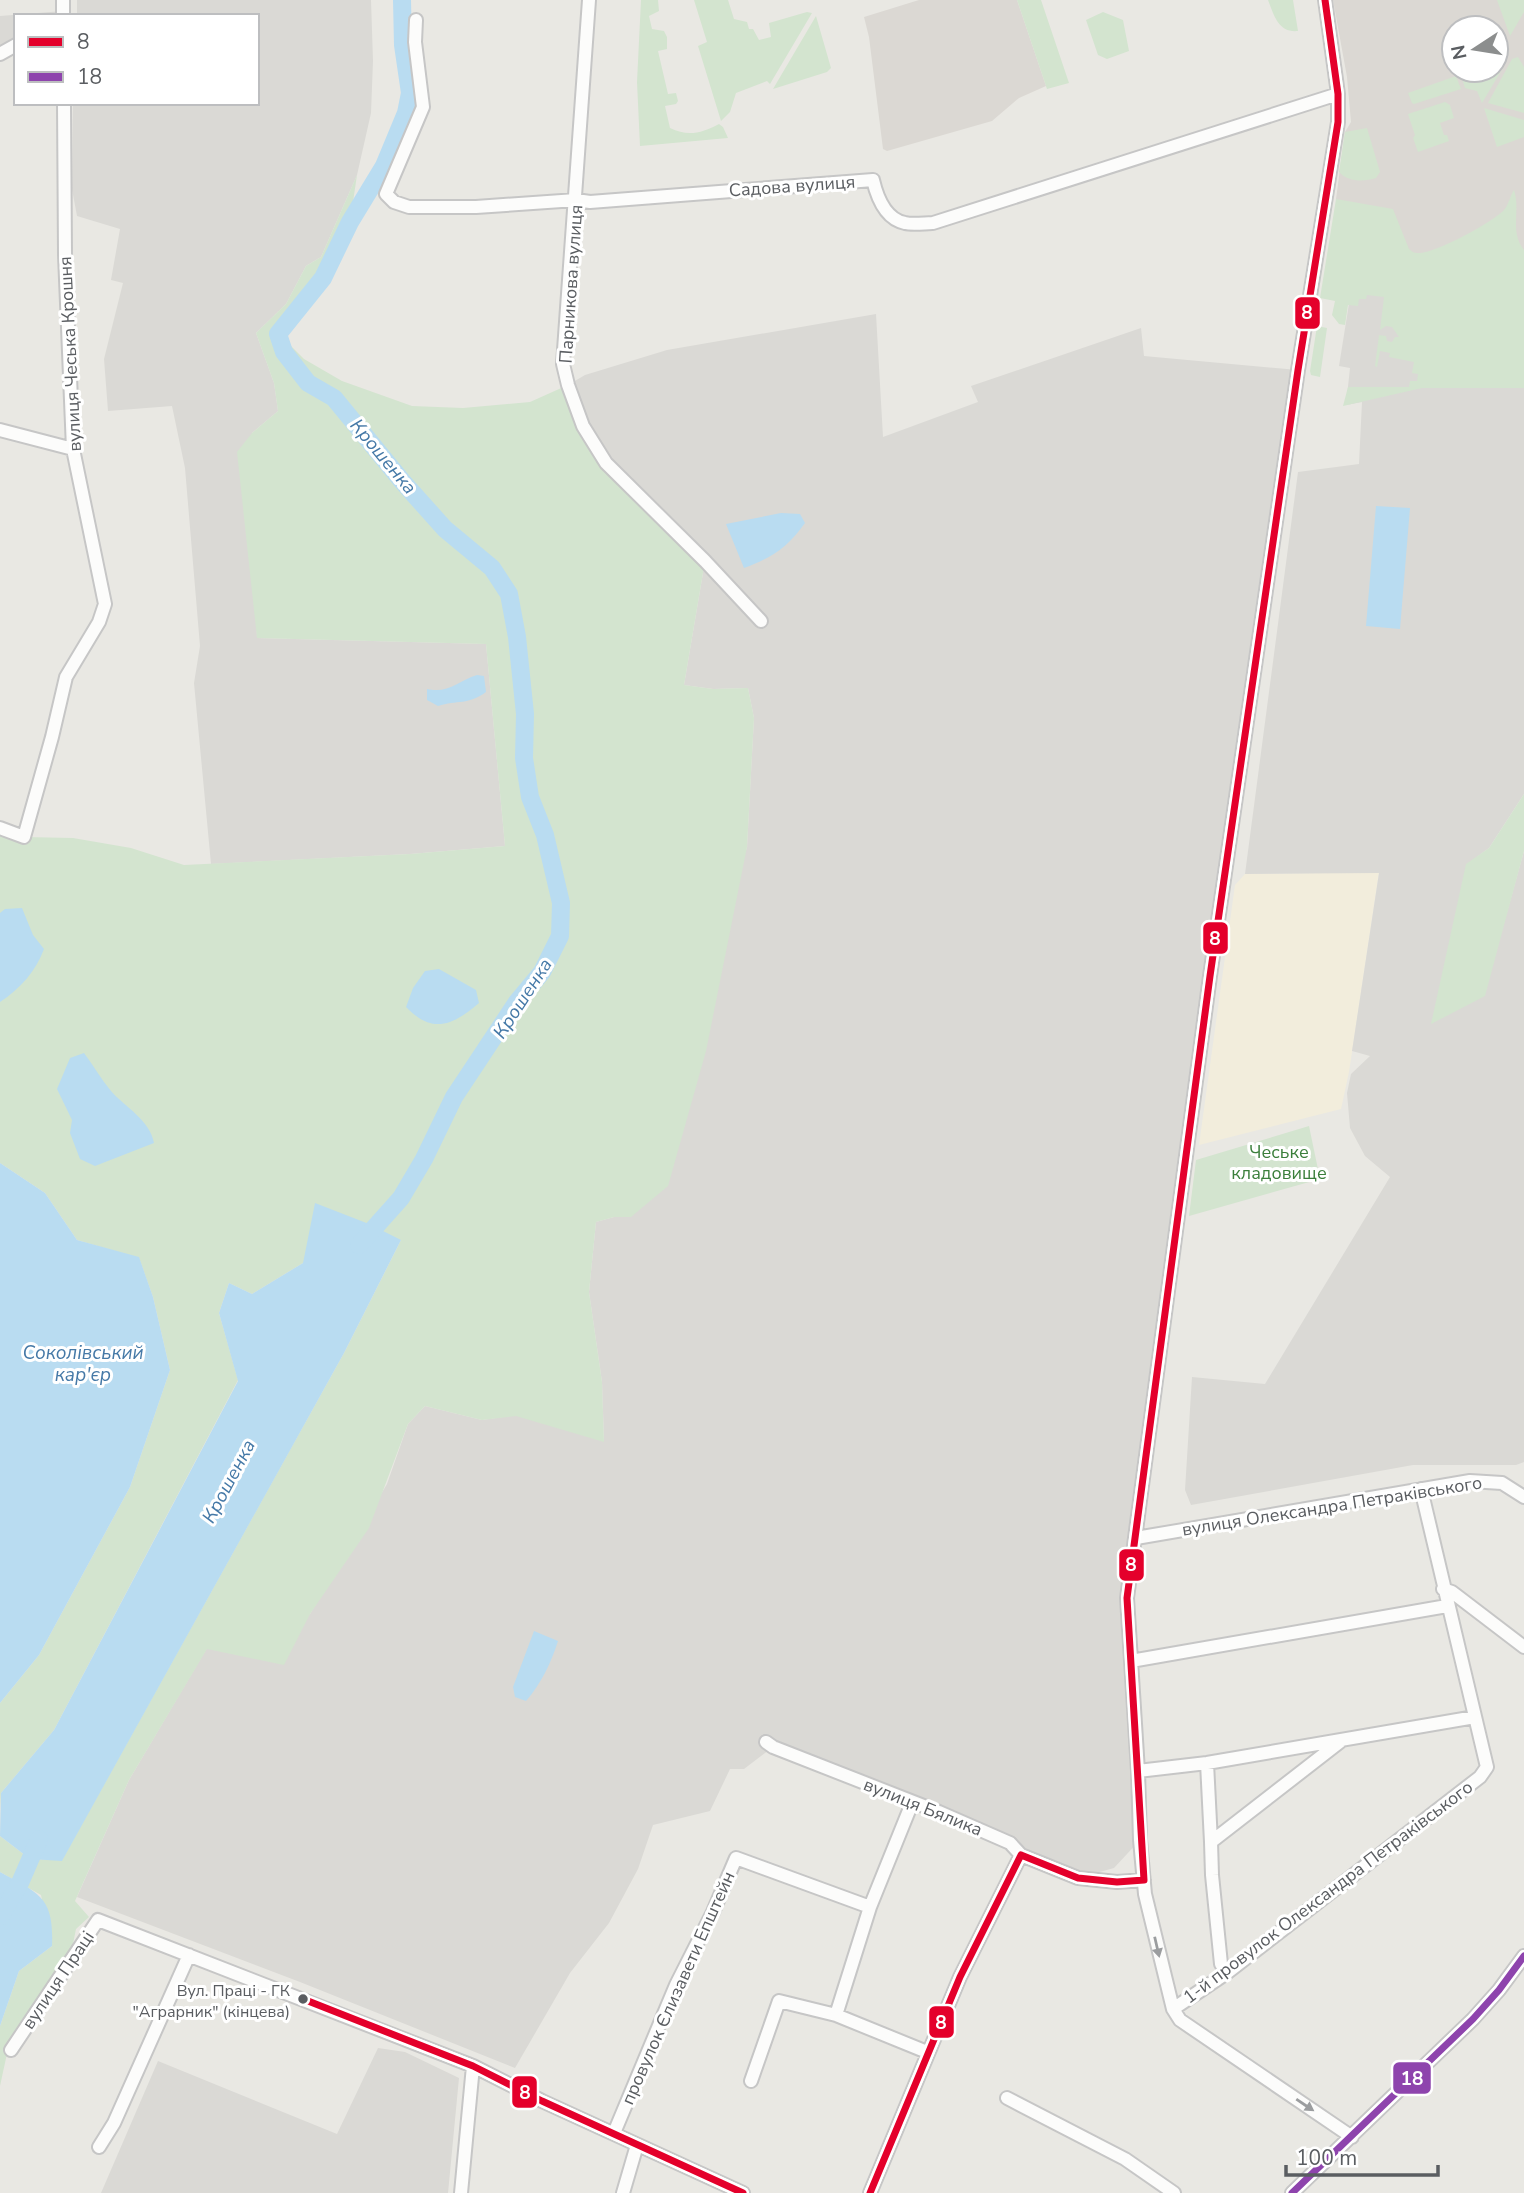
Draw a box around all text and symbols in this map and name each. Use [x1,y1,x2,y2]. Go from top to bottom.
legend [14,14,259,105]
north arrow [1440,14,1510,84]
text: 8 [77,28,90,56]
text: N [1445,43,1474,62]
text: 18 [77,63,102,91]
street label: Садова вулиця [728,170,856,202]
street label: Парникова вулиця [553,204,589,364]
street label: вулиця Чеська Крошня [53,256,87,452]
line badge: 8 [1294,296,1321,330]
text: 8 [1301,300,1313,326]
water label: Крошенка [344,413,422,500]
line badge: 8 [1202,921,1229,955]
text: 8 [1209,926,1221,952]
water label: Крошенка [487,953,559,1044]
park label: Чеське кладовище [1231,1140,1327,1185]
water label: Соколівський кар'єр [22,1340,144,1388]
water label: Крошенка [196,1435,262,1528]
street label: вулиця Олександра Петраківського [1180,1470,1484,1542]
line badge: 8 [1118,1548,1145,1582]
text: 8 [1125,1552,1137,1578]
street label: вулиця Бялика [860,1772,986,1842]
street label: 1-й провулок Олександра Петраківського [1178,1775,1478,2009]
street label: провулок Єлизавети Епштейн [616,1867,740,2109]
street label: вулиця Праці [16,1926,100,2034]
one-way arrow [1152,1936,1163,1958]
place label: Вул. Праці - ГК "Аграрник" (кінцева) [133,1980,291,2023]
marker: Вул. Праці - ГК "Аграрник" (кінцева) [296,1992,310,2006]
line badge: 8 [928,2005,955,2039]
text: 8 [935,2010,947,2036]
line badge: 18 [1392,2061,1432,2095]
text: 18 [1401,2066,1423,2092]
line badge: 8 [511,2075,538,2109]
text: 8 [519,2080,531,2106]
one-way arrow [1295,2098,1314,2111]
scale bar [1286,2134,1438,2178]
text: 100 m [1296,2144,1357,2172]

